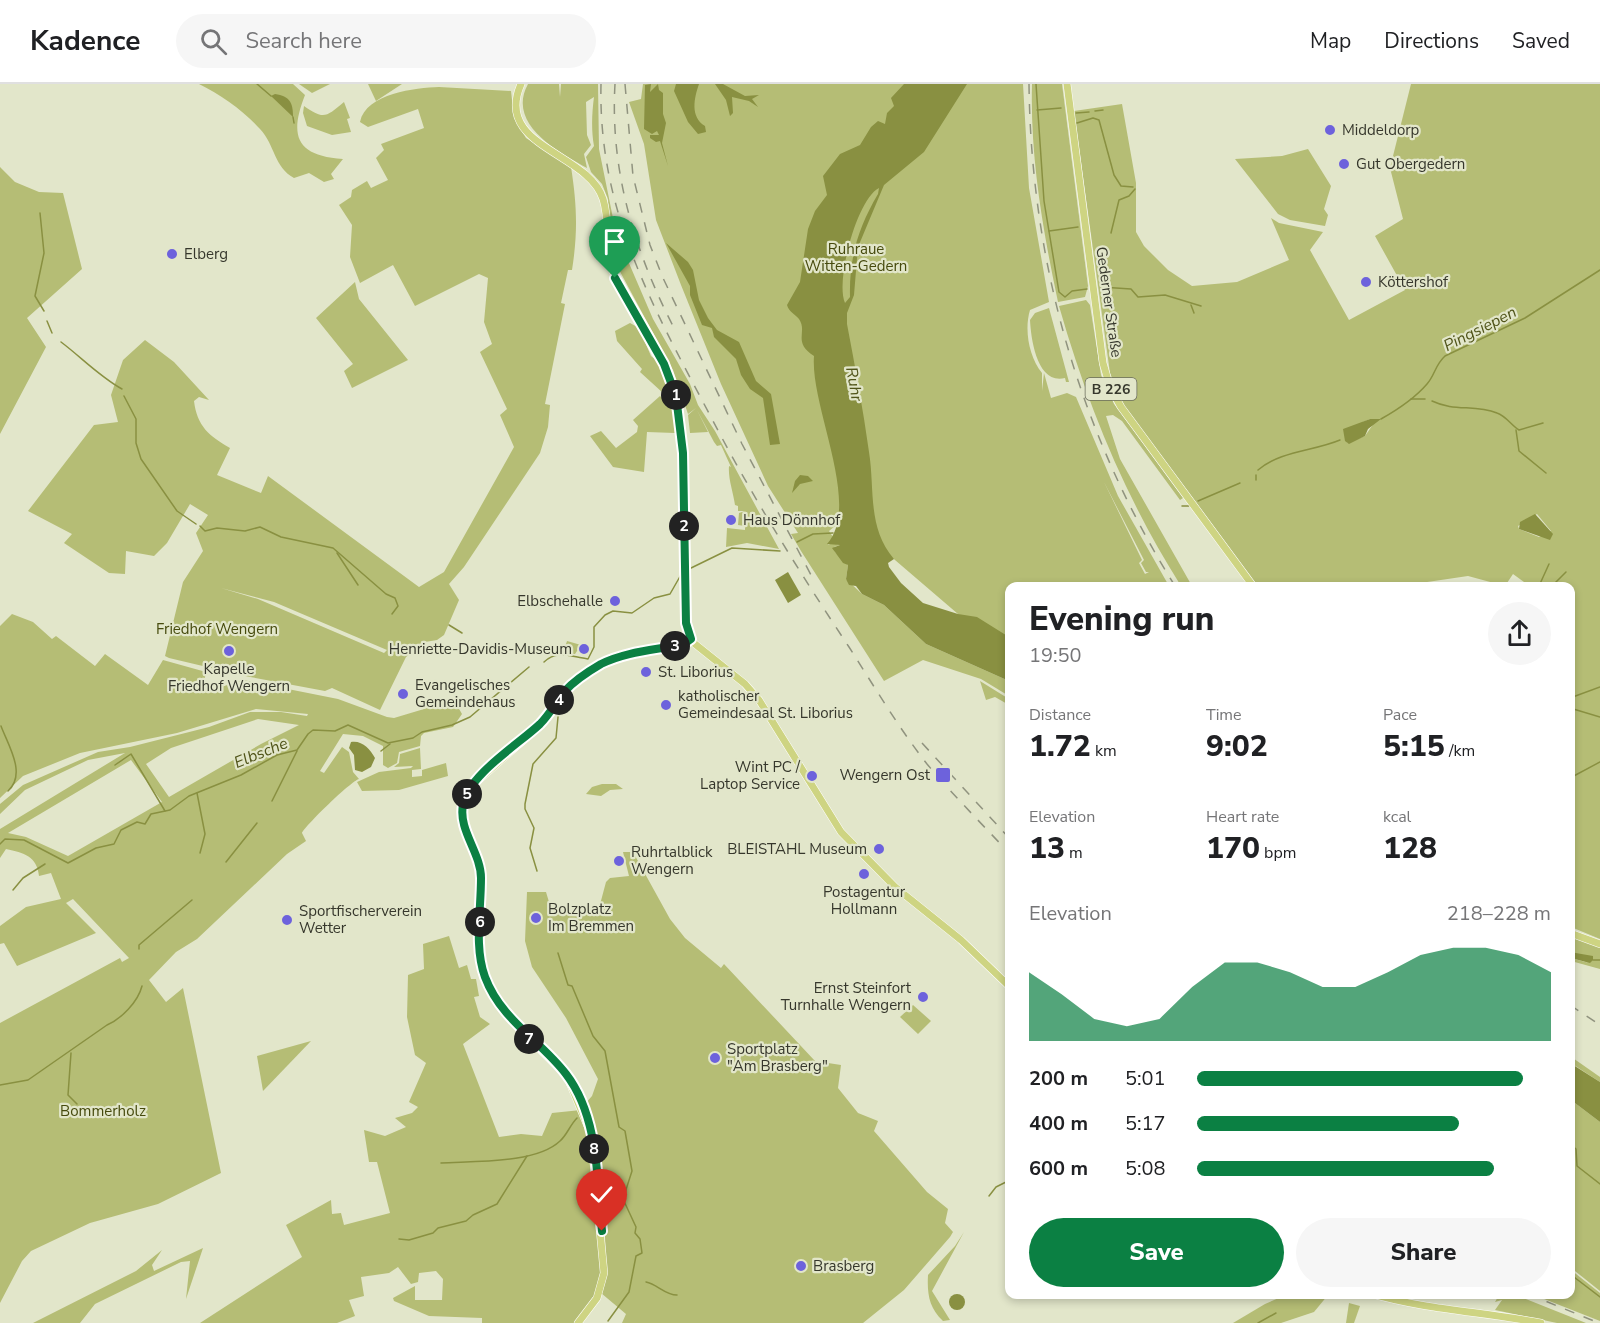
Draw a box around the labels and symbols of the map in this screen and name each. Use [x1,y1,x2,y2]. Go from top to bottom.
place label: Middeldorp [1342,120,1420,140]
marker: Middeldorp [1323,123,1337,137]
place label: Gut Obergedern [1356,154,1465,174]
marker: Gut Obergedern [1337,157,1351,171]
pin [589,216,640,278]
park label: Ruhraue Witten-Gedern [805,239,907,276]
place label: Elberg [184,244,228,264]
street label: Gederner Straße [1091,245,1127,359]
marker: Elberg [165,247,179,261]
place label: Köttershof [1378,272,1449,292]
marker: Köttershof [1359,275,1373,289]
water label: Pingsiepen [1440,301,1520,357]
water label: Ruhr [840,365,868,404]
road number: B 226 [1086,378,1136,400]
pin: 1 [661,380,691,410]
place label: Haus Dönnhof [743,510,841,530]
pin: 2 [669,511,699,541]
marker: Haus Dönnhof [724,513,738,527]
place label: Elbschehalle [517,591,603,611]
marker: Elbschehalle [608,594,622,608]
park label: Friedhof Wengern [156,619,278,639]
pin: 3 [660,631,690,661]
place label: Henriette-Davidis-Museum [389,639,572,659]
marker: Henriette-Davidis-Museum [577,642,591,656]
marker: Kapelle Friedhof Wengern [222,644,236,658]
place label: Kapelle Friedhof Wengern [168,659,290,696]
place label: St. Liborius [658,662,733,682]
marker: St. Liborius [639,665,653,679]
place label: Evangelisches Gemeindehaus [415,675,516,712]
pin: 4 [544,685,574,715]
place label: katholischer Gemeindesaal St. Liborius [678,686,853,723]
marker: Evangelisches Gemeindehaus [396,687,410,701]
marker: katholischer Gemeindesaal St. Liborius [659,698,673,712]
water label: Elbsche [231,732,292,774]
place label: Wint PC / Laptop Service [700,757,801,794]
place label: Wengern Ost [839,765,931,785]
marker: Wengern Ost [934,766,952,784]
marker: Wint PC / Laptop Service [805,769,819,783]
pin: 5 [452,779,482,809]
place label: BLEISTAHL Museum [727,839,867,859]
place label: Ruhrtalblick Wengern [631,842,713,879]
marker: BLEISTAHL Museum [872,842,886,856]
marker: Ruhrtalblick Wengern [612,854,626,868]
marker: Postagentur Hollmann [857,867,871,881]
place label: Postagentur Hollmann [823,882,906,919]
place label: Bolzplatz Im Bremmen [548,899,634,936]
place label: Sportfischerverein Wetter [299,901,422,938]
pin: 6 [465,907,495,937]
marker: Bolzplatz Im Bremmen [529,911,543,925]
marker: Sportfischerverein Wetter [280,913,294,927]
place label: Ernst Steinfort Turnhalle Wengern [781,978,912,1015]
marker: Ernst Steinfort Turnhalle Wengern [916,990,930,1004]
pin: 7 [514,1024,544,1054]
place label: Sportplatz "Am Brasberg" [727,1039,828,1076]
marker: Sportplatz "Am Brasberg" [708,1051,722,1065]
park label: Bommerholz [60,1101,146,1121]
pin: 8 [579,1134,609,1164]
pin [576,1169,627,1231]
place label: Brasberg [813,1256,874,1276]
marker: Brasberg [794,1259,808,1273]

